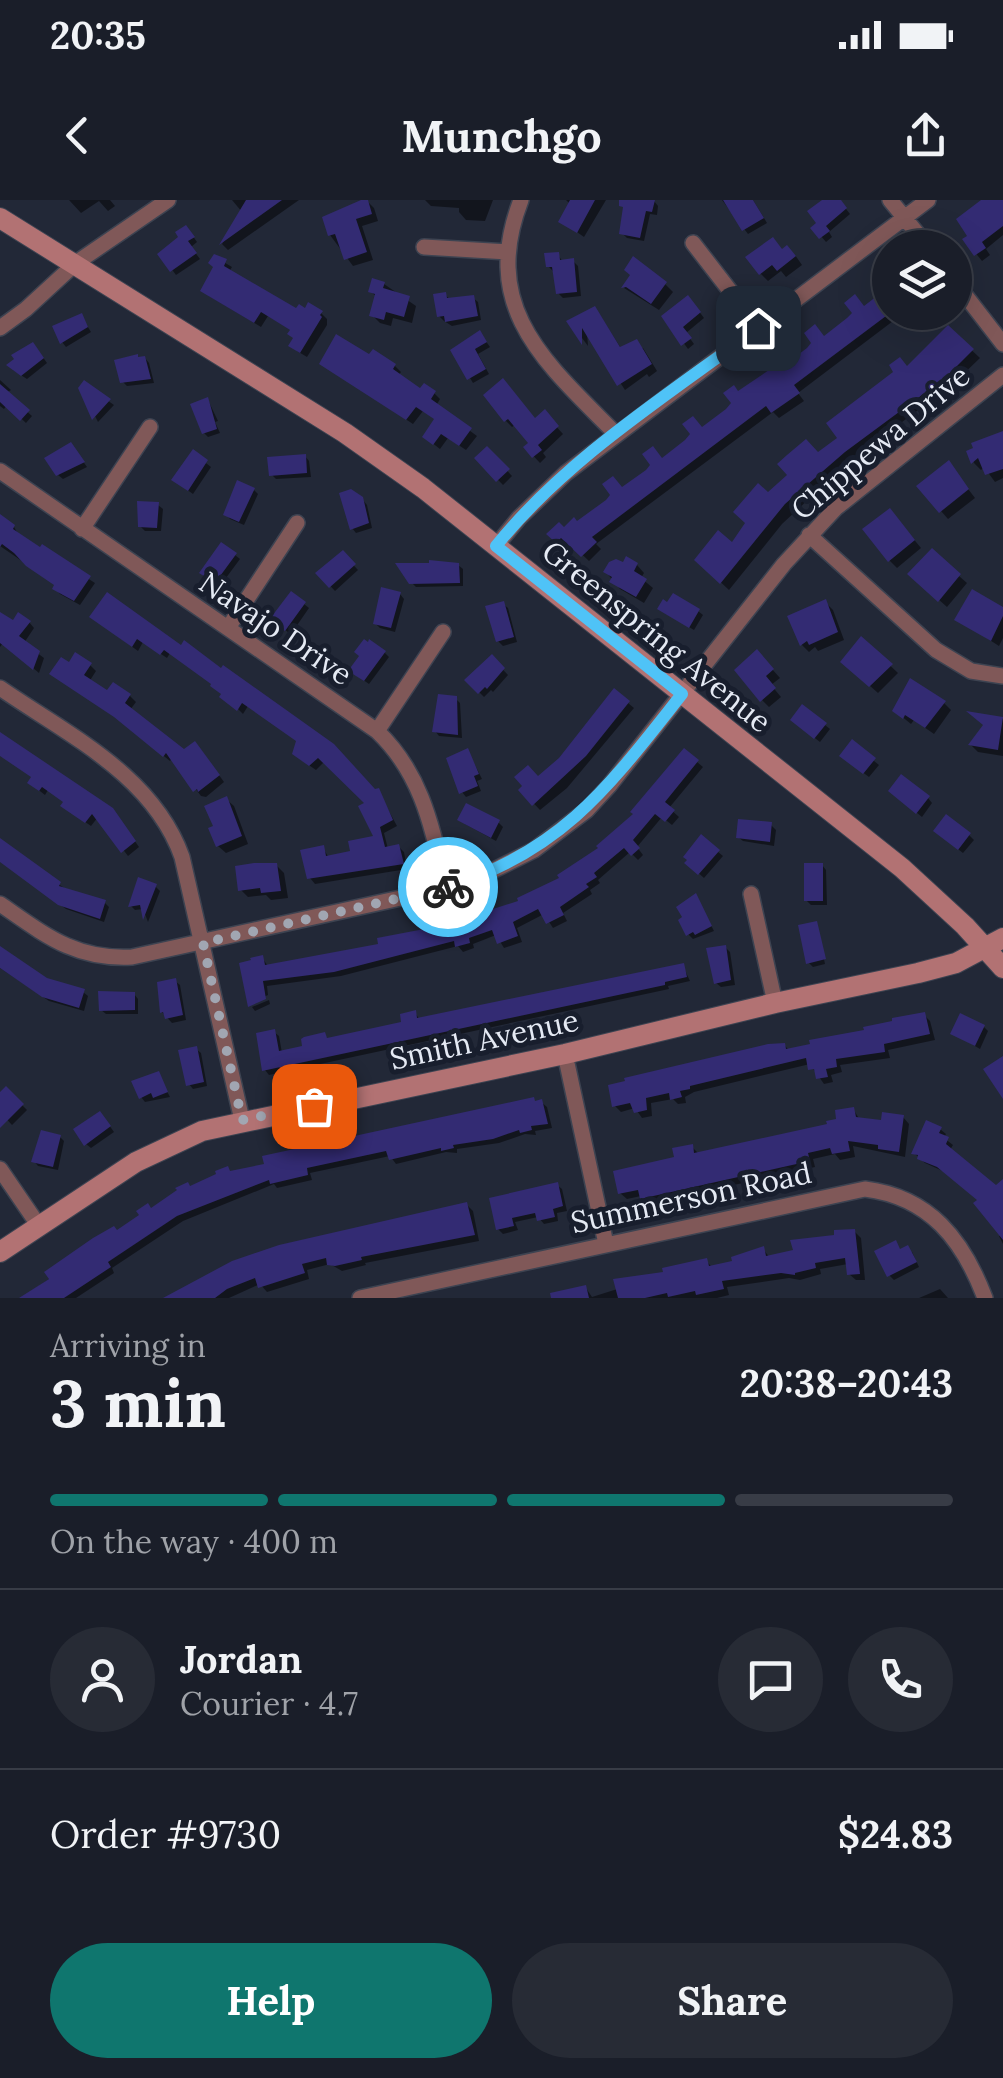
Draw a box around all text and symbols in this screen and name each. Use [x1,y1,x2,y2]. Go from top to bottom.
text: 20:35 [50,11,146,59]
text: Munchgo [401,107,602,164]
icon: back [50,108,105,163]
icon: share [898,108,953,163]
map controls [872,230,972,330]
button: layers [872,230,972,330]
pin [716,286,801,371]
icon: home [731,301,786,356]
street label: Chippewa Drive [783,356,977,528]
street label: Greenspring Avenue [534,532,779,741]
street label: Navajo Drive [192,563,360,694]
courier [398,837,498,937]
icon: bike [421,860,476,915]
street label: Smith Avenue [386,1000,582,1078]
pin [272,1064,357,1149]
icon: bag [287,1079,342,1134]
street label: Summerson Road [567,1153,815,1241]
text: Arriving in [50,1325,206,1366]
text: 20:38–20:43 [740,1359,953,1407]
text: 3 min [50,1362,226,1445]
text: On the way · 400 m [50,1521,338,1562]
button: person [50,1627,155,1732]
button: chat [718,1627,823,1732]
button: phone [848,1627,953,1732]
text: Jordan [180,1635,302,1683]
text: Courier · 4.7 [180,1683,358,1724]
text: Order #9730 [50,1810,281,1858]
text: $24.83 [838,1810,953,1858]
button: Help [50,1943,492,2058]
button: Share [512,1943,953,2058]

